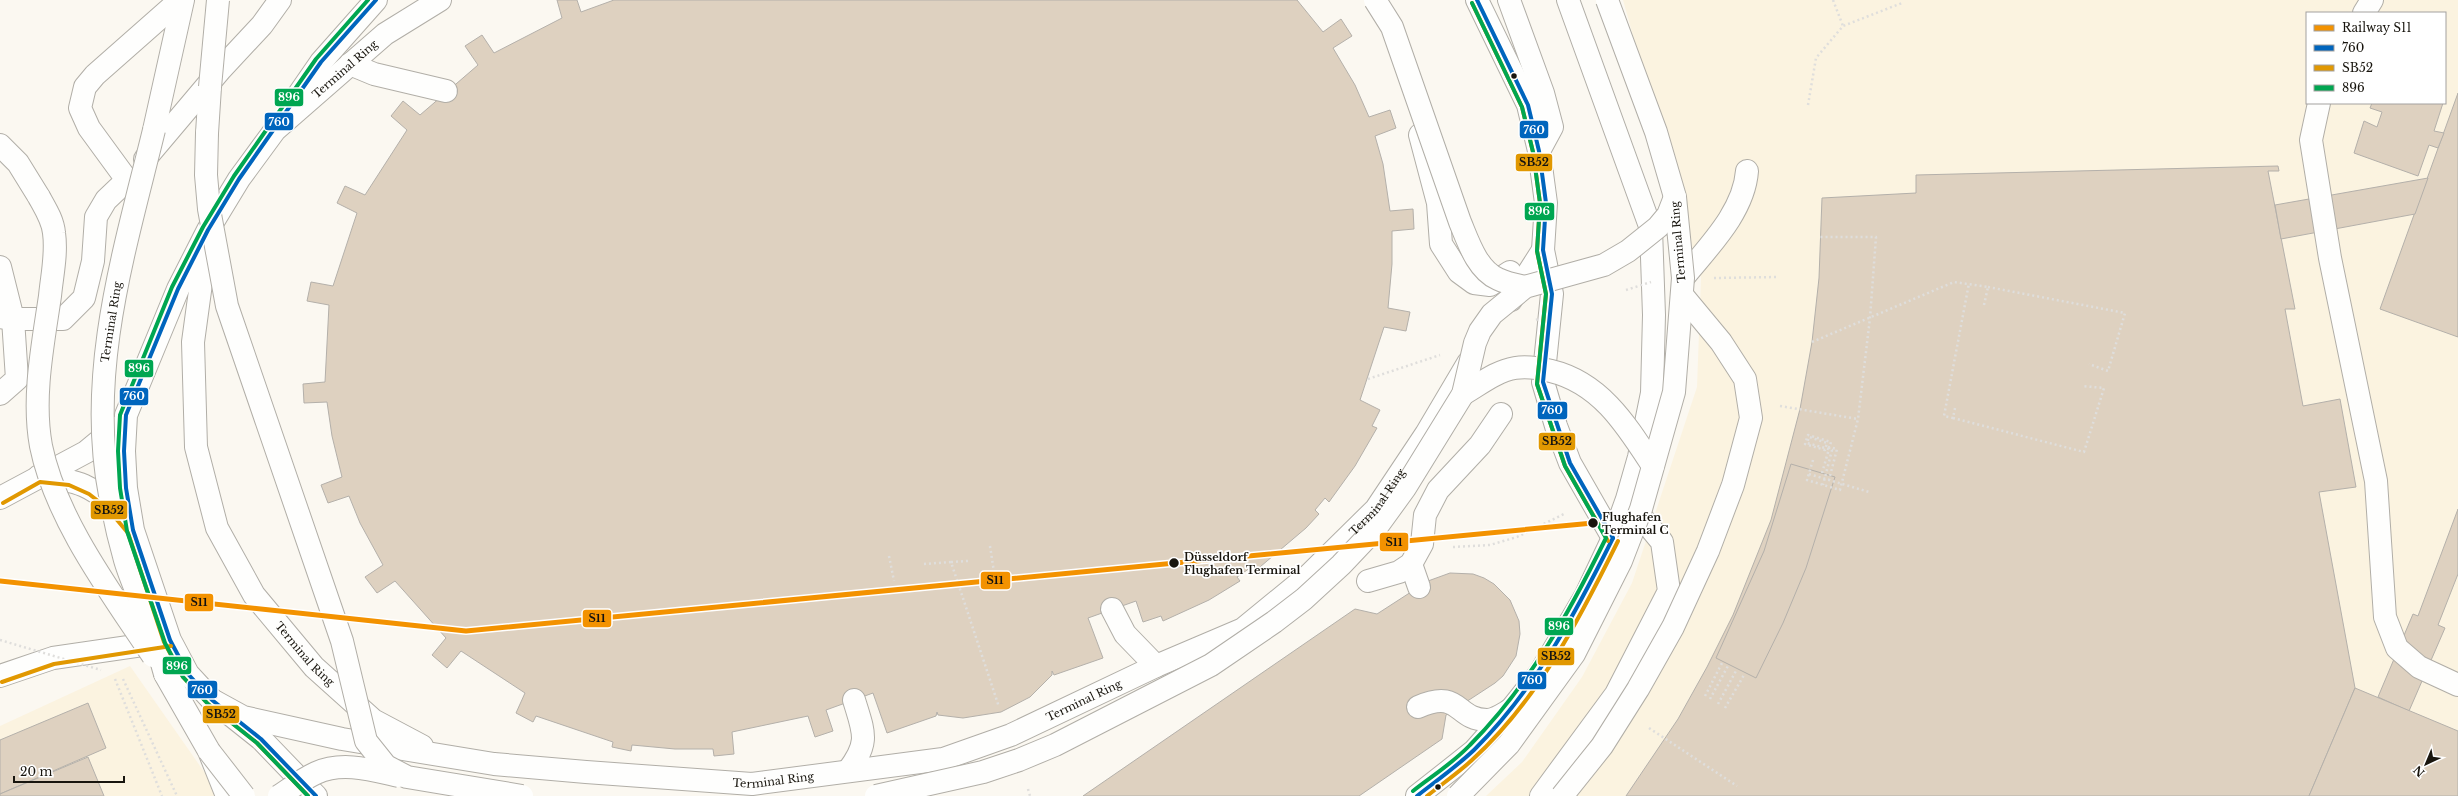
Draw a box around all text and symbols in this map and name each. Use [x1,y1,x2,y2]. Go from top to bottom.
legend [2306,12,2446,104]
text: Railway S11 [2342,20,2412,35]
street label: Terminal Ring [309,37,381,101]
text: 760 [2342,40,2364,55]
text: SB52 [2342,60,2373,75]
unlabelled marker [1509,71,1519,81]
text: 896 [2342,80,2365,95]
line badge: 896 [274,88,304,107]
text: 896 [278,90,300,104]
line badge: 760 [264,112,294,131]
text: 760 [268,115,290,129]
line badge: 760 [1519,120,1549,139]
text: 760 [1523,123,1545,137]
line badge: SB52 [1515,153,1553,172]
text: SB52 [1519,155,1549,169]
street label: Terminal Ring [1667,200,1689,283]
line badge: 896 [1524,202,1555,221]
text: 896 [1528,204,1550,218]
street label: Terminal Ring [98,280,124,363]
line badge: 896 [124,359,154,378]
text: 896 [128,361,150,375]
line badge: 760 [119,387,149,406]
text: 760 [123,389,145,403]
line badge: 760 [1537,401,1568,420]
text: 760 [1541,403,1563,417]
line badge: SB52 [1538,432,1576,451]
text: SB52 [1542,434,1572,448]
street label: Terminal Ring [1346,466,1408,538]
line badge: SB52 [90,500,128,520]
text: SB52 [94,503,124,517]
place label: Flughafen Terminal C [1602,510,1668,537]
marker: Flughafen Terminal C [1586,516,1600,530]
line badge: S11 [1379,532,1409,552]
text: S11 [1386,535,1403,549]
place label: Düsseldorf Flughafen Terminal [1184,550,1300,577]
marker: Düsseldorf Flughafen Terminal [1167,556,1181,570]
line badge: S11 [980,571,1011,590]
text: S11 [987,573,1004,587]
line badge: S11 [184,593,214,612]
text: S11 [191,595,208,609]
line badge: S11 [582,609,612,628]
text: S11 [589,611,606,625]
line badge: 896 [1544,617,1574,636]
street label: Terminal Ring [272,619,338,689]
text: 896 [1548,619,1570,633]
line badge: SB52 [1537,647,1575,666]
text: SB52 [1541,649,1571,663]
line badge: 896 [162,656,192,675]
text: 896 [166,659,188,673]
line badge: 760 [1517,671,1547,690]
text: 760 [1521,673,1543,687]
street label: Terminal Ring [1044,676,1124,724]
line badge: 760 [187,680,218,699]
text: 760 [191,683,213,697]
line badge: SB52 [202,705,240,724]
text: SB52 [206,707,236,721]
north arrow [2406,744,2446,784]
scale bar [14,758,124,784]
text: N [2410,762,2428,780]
text: 20 m [20,764,52,779]
street label: Terminal Ring [732,769,815,791]
unlabelled marker [1433,782,1443,792]

